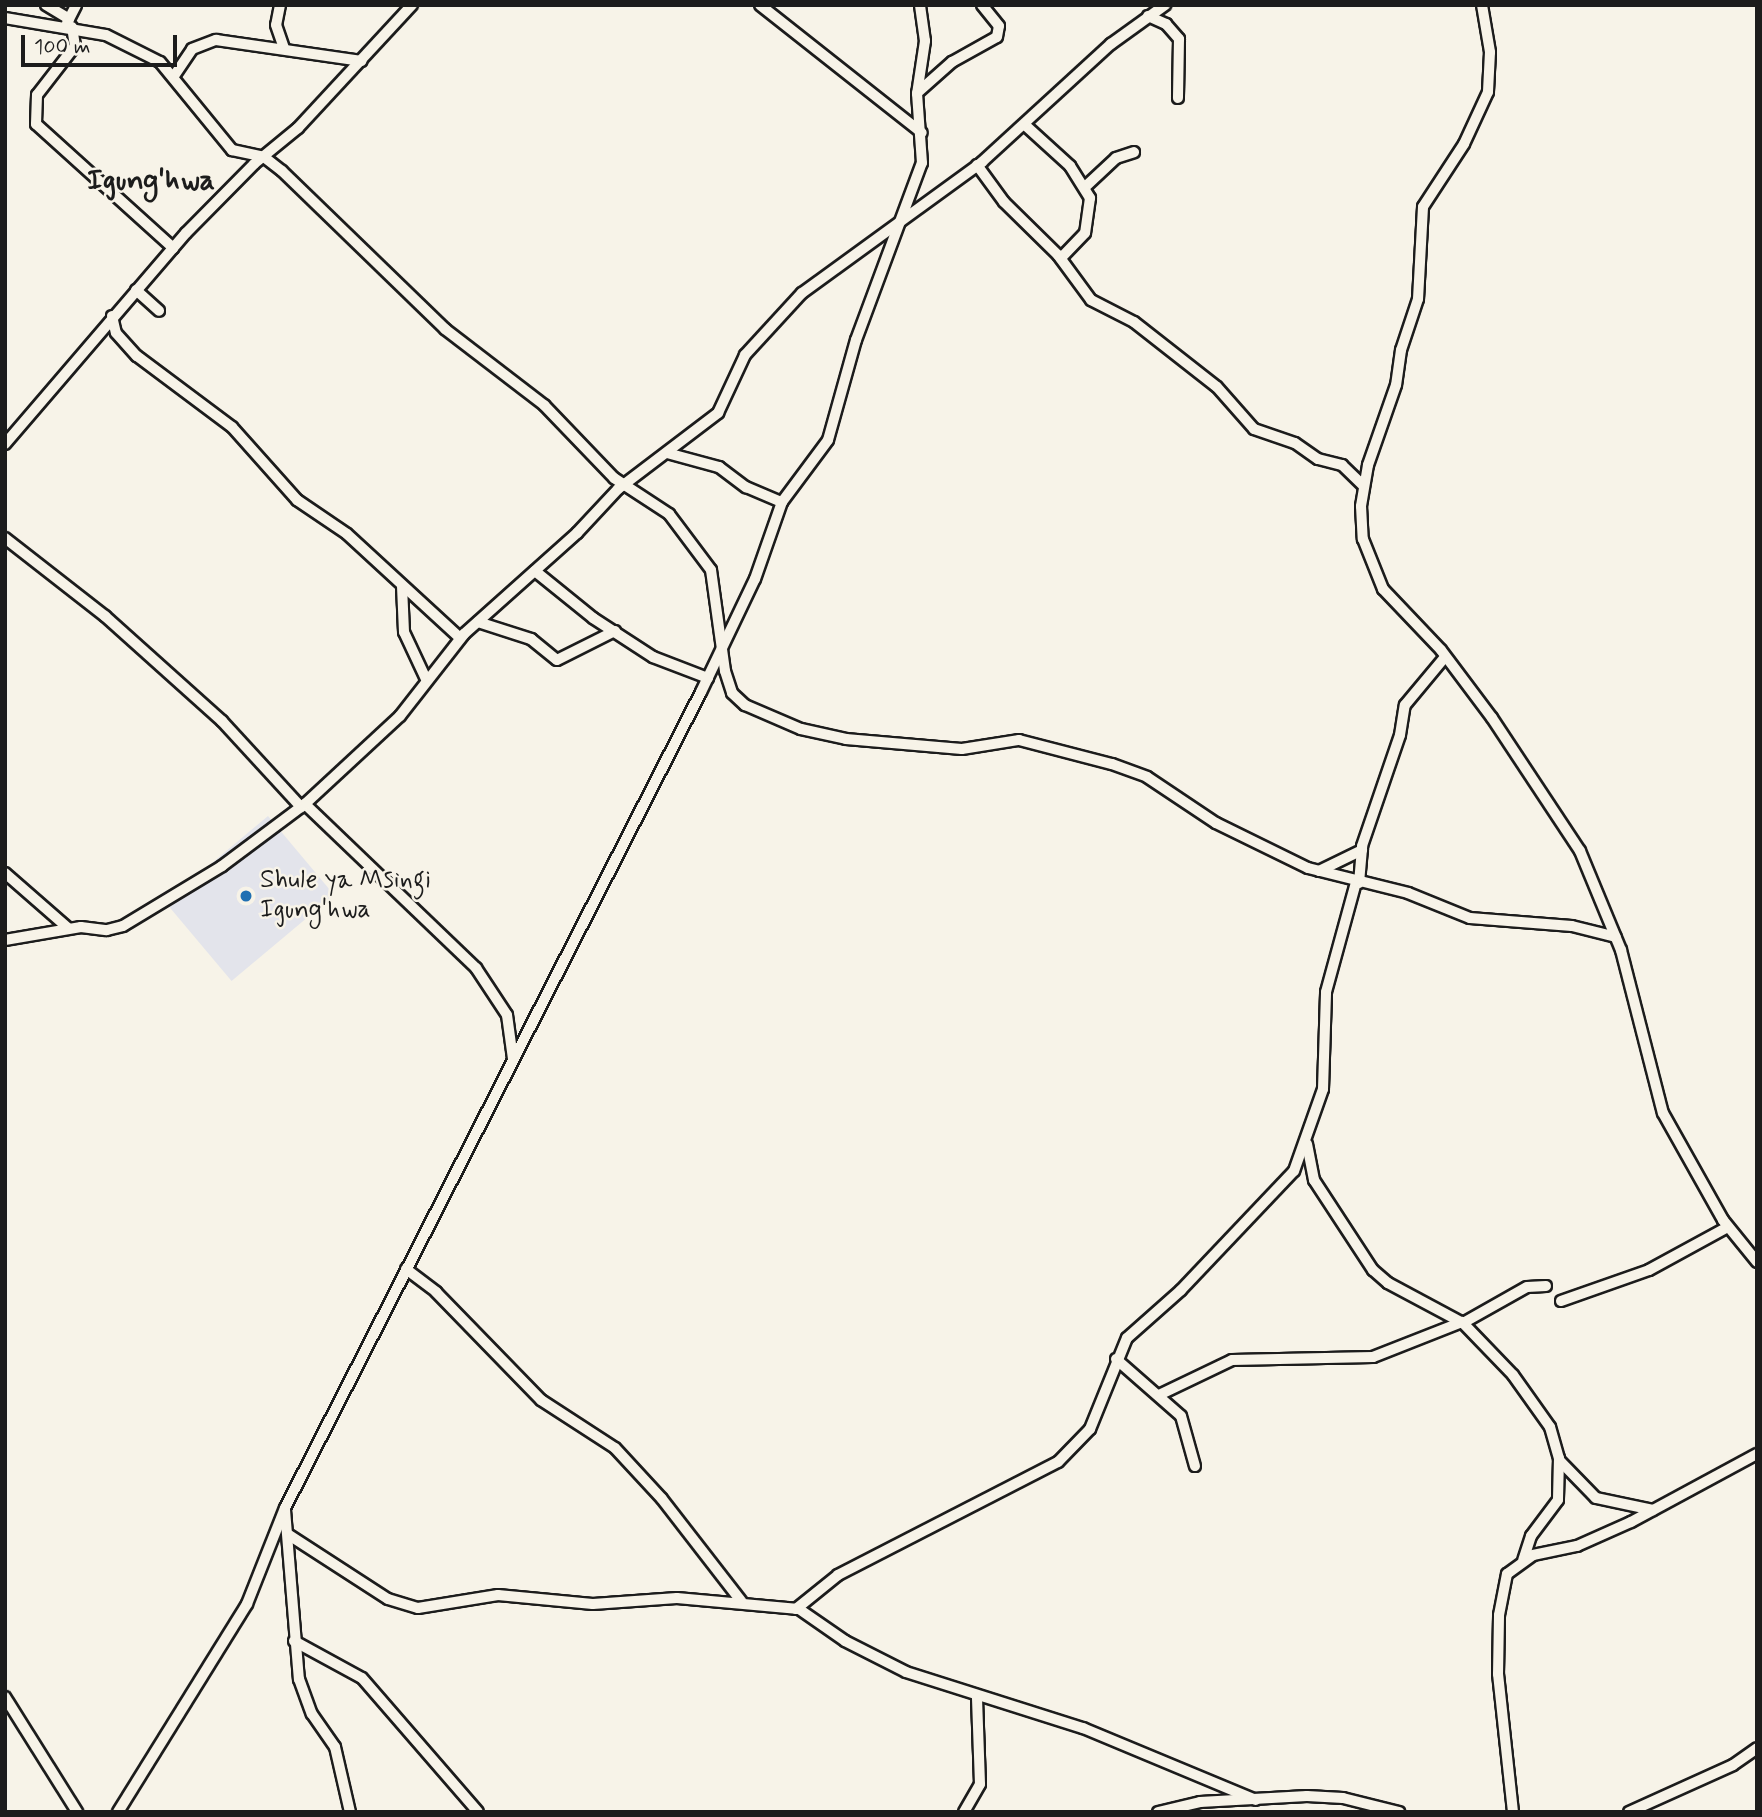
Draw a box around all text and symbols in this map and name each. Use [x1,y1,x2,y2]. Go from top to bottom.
scale bar [24,21,180,65]
text: 100 m [34,33,90,61]
district label: Igung'hwa [87,163,215,199]
place label: Shule ya Msingi Igung'hwa [260,865,435,926]
marker: Shule ya Msingi Igung'hwa [238,888,254,904]

